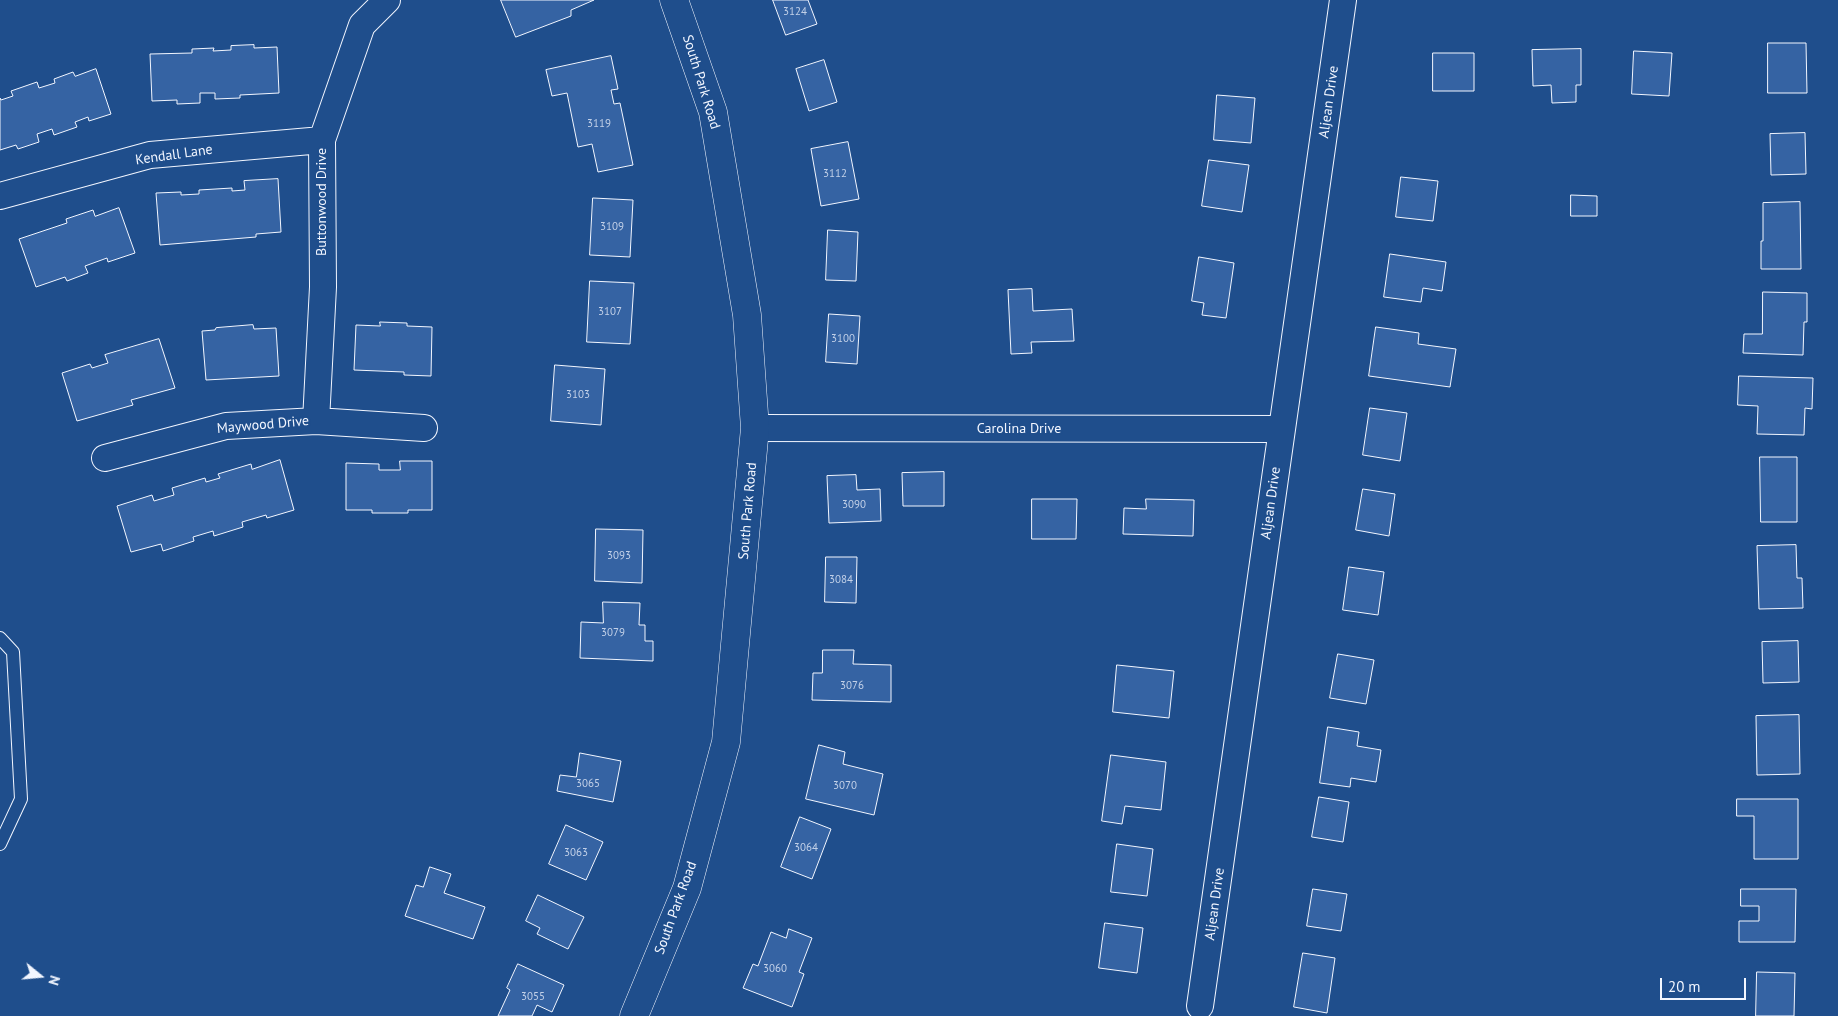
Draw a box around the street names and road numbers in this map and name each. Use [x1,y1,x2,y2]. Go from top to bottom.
street label: South Park Road [679,33,723,131]
street label: Aljean Drive [1316,65,1342,139]
street label: Kendall Lane [134,141,214,169]
street label: Buttonwood Drive [314,148,330,256]
street label: Maywood Drive [216,413,310,437]
street label: Carolina Drive [977,421,1061,437]
street label: South Park Road [735,462,761,560]
street label: Aljean Drive [1258,466,1284,540]
street label: South Park Road [651,859,701,957]
street label: Aljean Drive [1202,867,1228,941]

